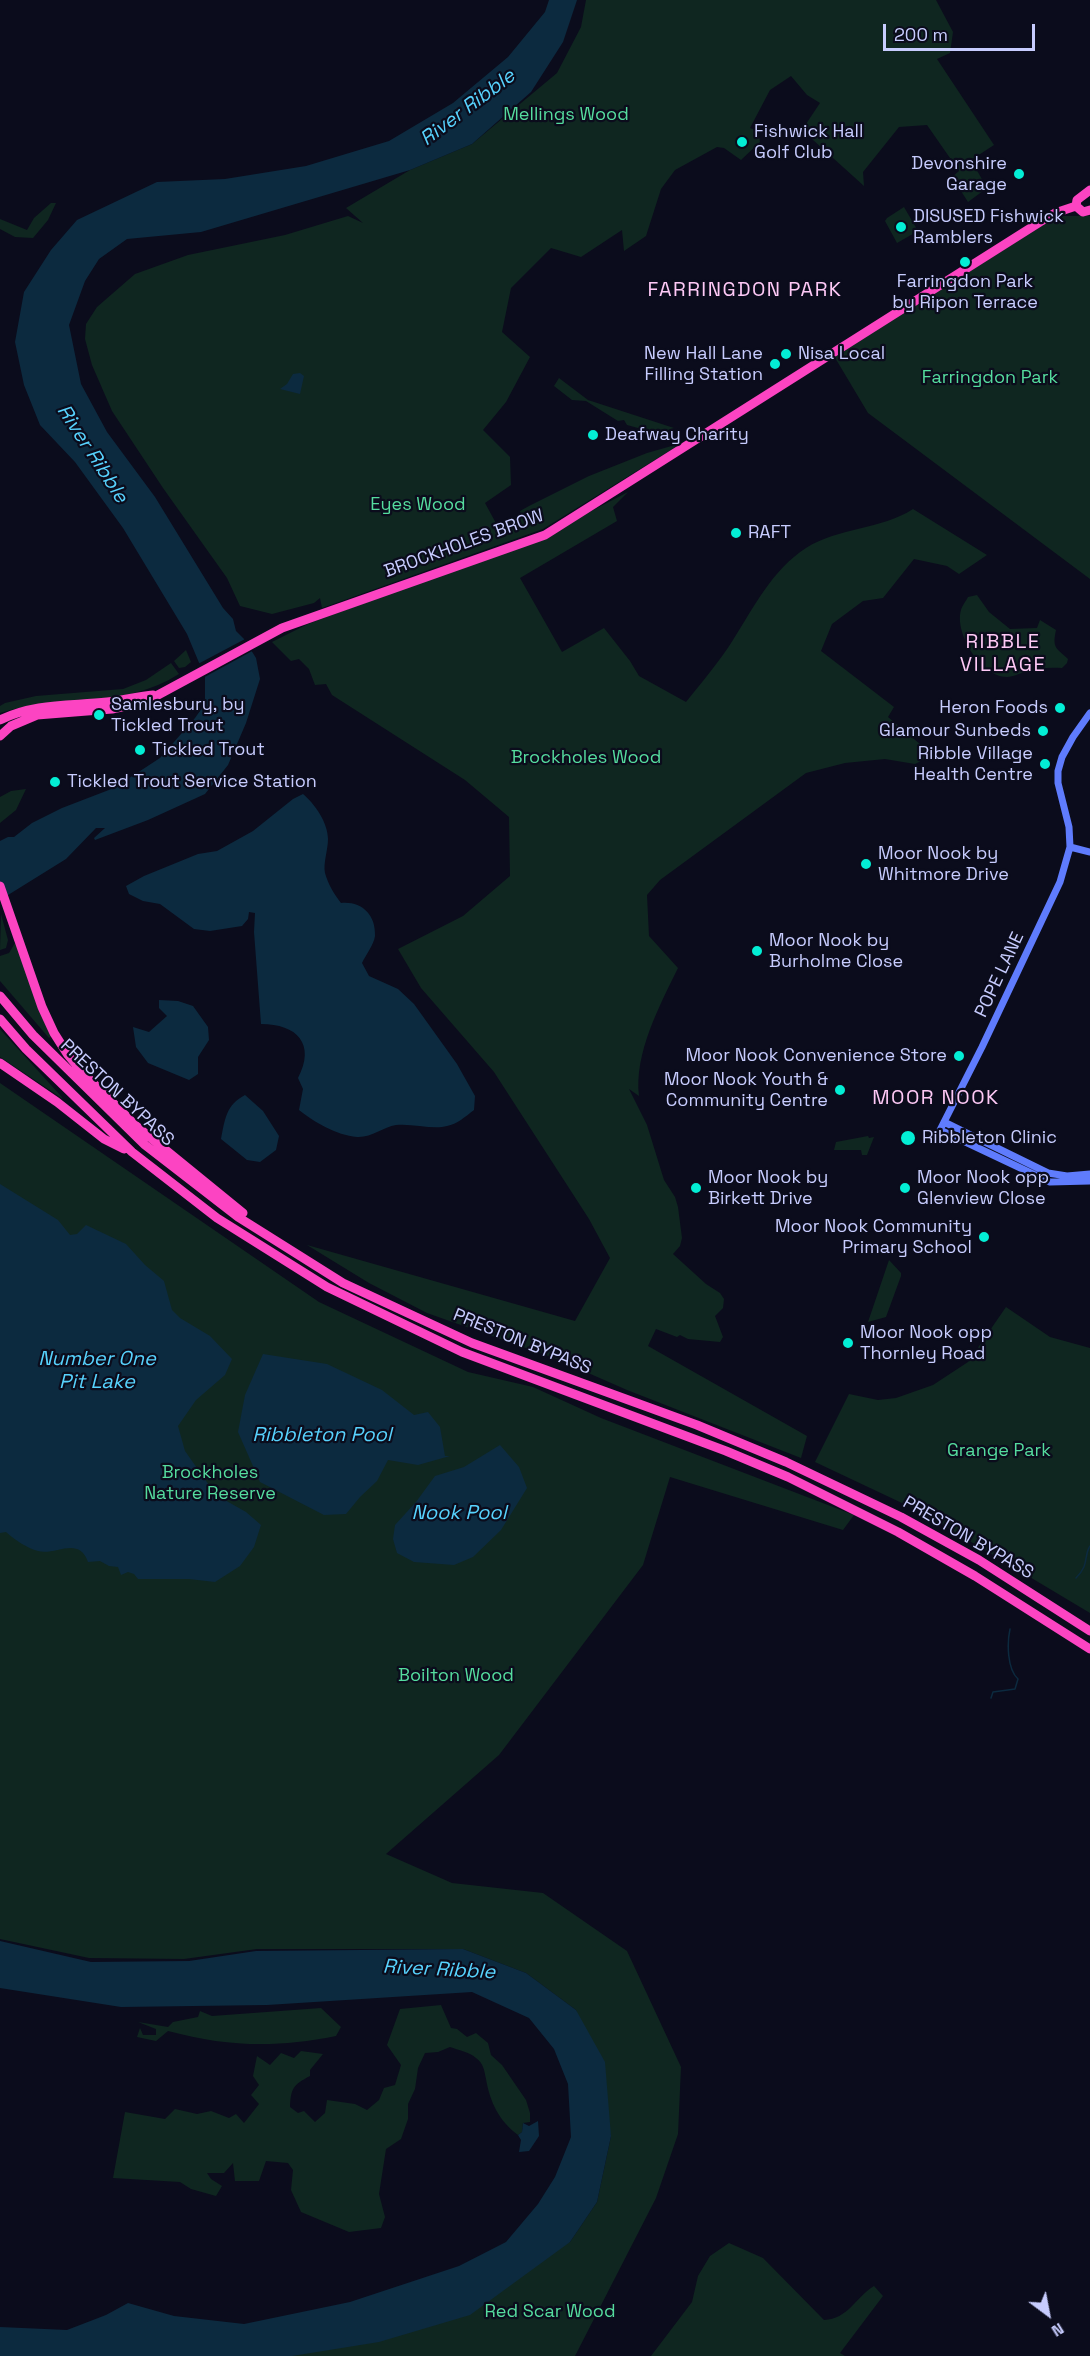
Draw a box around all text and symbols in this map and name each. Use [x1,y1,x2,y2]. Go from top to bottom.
scale bar [886,12,1038,50]
text: 200 m [894,23,948,46]
water label: River Ribble [416,65,520,151]
park label: Mellings Wood [503,104,629,126]
place label: Fishwick Hall Golf Club [754,121,863,164]
marker: Fishwick Hall Golf Club [735,135,749,149]
place label: Devonshire Garage [911,153,1007,195]
marker: Devonshire Garage [1012,167,1026,181]
place label: DISUSED Fishwick Ramblers [913,206,1064,248]
marker: DISUSED Fishwick Ramblers [894,220,908,234]
marker: Farringdon Park by Ripon Terrace [958,255,972,269]
place label: Farringdon Park by Ripon Terrace [892,271,1038,314]
district label: FARRINGDON PARK [648,279,842,303]
place label: New Hall Lane Filling Station [644,343,763,386]
place label: Nisa Local [798,343,885,365]
marker: Nisa Local [779,347,793,361]
marker: New Hall Lane Filling Station [768,357,782,371]
park label: Farringdon Park [922,367,1058,389]
water label: River Ribble [51,400,133,508]
place label: Deafway Charity [605,424,749,446]
marker: Deafway Charity [586,428,600,442]
park label: Eyes Wood [370,494,466,516]
street label: BROCKHOLES BROW [381,505,547,583]
place label: RAFT [748,522,791,544]
marker: RAFT [729,526,743,540]
district label: RIBBLE VILLAGE [960,631,1046,678]
place label: Samlesbury, by Tickled Trout [111,694,245,736]
place label: Heron Foods [939,697,1048,719]
marker: Heron Foods [1053,701,1067,715]
marker: Samlesbury, by Tickled Trout [92,708,106,722]
place label: Glamour Sunbeds [879,720,1031,742]
marker: Glamour Sunbeds [1036,724,1050,738]
place label: Tickled Trout [152,739,265,761]
marker: Tickled Trout [133,743,147,757]
place label: Ribble Village Health Centre [913,743,1033,786]
park label: Brockholes Wood [511,747,661,769]
marker: Ribble Village Health Centre [1038,757,1052,771]
place label: Tickled Trout Service Station [67,771,317,793]
marker: Tickled Trout Service Station [48,775,62,789]
place label: Moor Nook by Whitmore Drive [878,843,1009,886]
marker: Moor Nook by Whitmore Drive [859,857,873,871]
street label: POPE LANE [971,929,1029,1021]
place label: Moor Nook by Burholme Close [769,930,903,972]
marker: Moor Nook by Burholme Close [750,944,764,958]
street label: PRESTON BYPASS [56,1035,178,1151]
place label: Moor Nook Convenience Store [685,1045,947,1067]
marker: Moor Nook Convenience Store [952,1049,966,1063]
place label: Moor Nook Youth & Community Centre [664,1069,828,1112]
marker: Moor Nook Youth & Community Centre [833,1083,847,1097]
district label: MOOR NOOK [872,1087,1000,1111]
place label: Ribbleton Clinic [922,1127,1057,1149]
marker: Ribbleton Clinic [899,1129,917,1147]
place label: Moor Nook by Birkett Drive [708,1167,828,1210]
place label: Moor Nook opp Glenview Close [917,1167,1049,1210]
marker: Moor Nook by Birkett Drive [689,1181,703,1195]
marker: Moor Nook opp Glenview Close [898,1181,912,1195]
place label: Moor Nook Community Primary School [775,1216,972,1258]
marker: Moor Nook Community Primary School [977,1230,991,1244]
street label: PRESTON BYPASS [450,1304,594,1380]
place label: Moor Nook opp Thornley Road [860,1322,992,1364]
marker: Moor Nook opp Thornley Road [841,1336,855,1350]
water label: Number One Pit Lake [38,1348,156,1395]
water label: Ribbleton Pool [252,1424,392,1448]
park label: Grange Park [947,1440,1051,1462]
park label: Brockholes Nature Reserve [144,1462,276,1504]
street label: PRESTON BYPASS [899,1492,1037,1584]
water label: Nook Pool [411,1502,507,1526]
park label: Boilton Wood [398,1665,514,1687]
water label: River Ribble [382,1955,496,1985]
north arrow [1018,2284,1078,2344]
park label: Red Scar Wood [484,2301,616,2323]
text: N [1048,2318,1068,2341]

